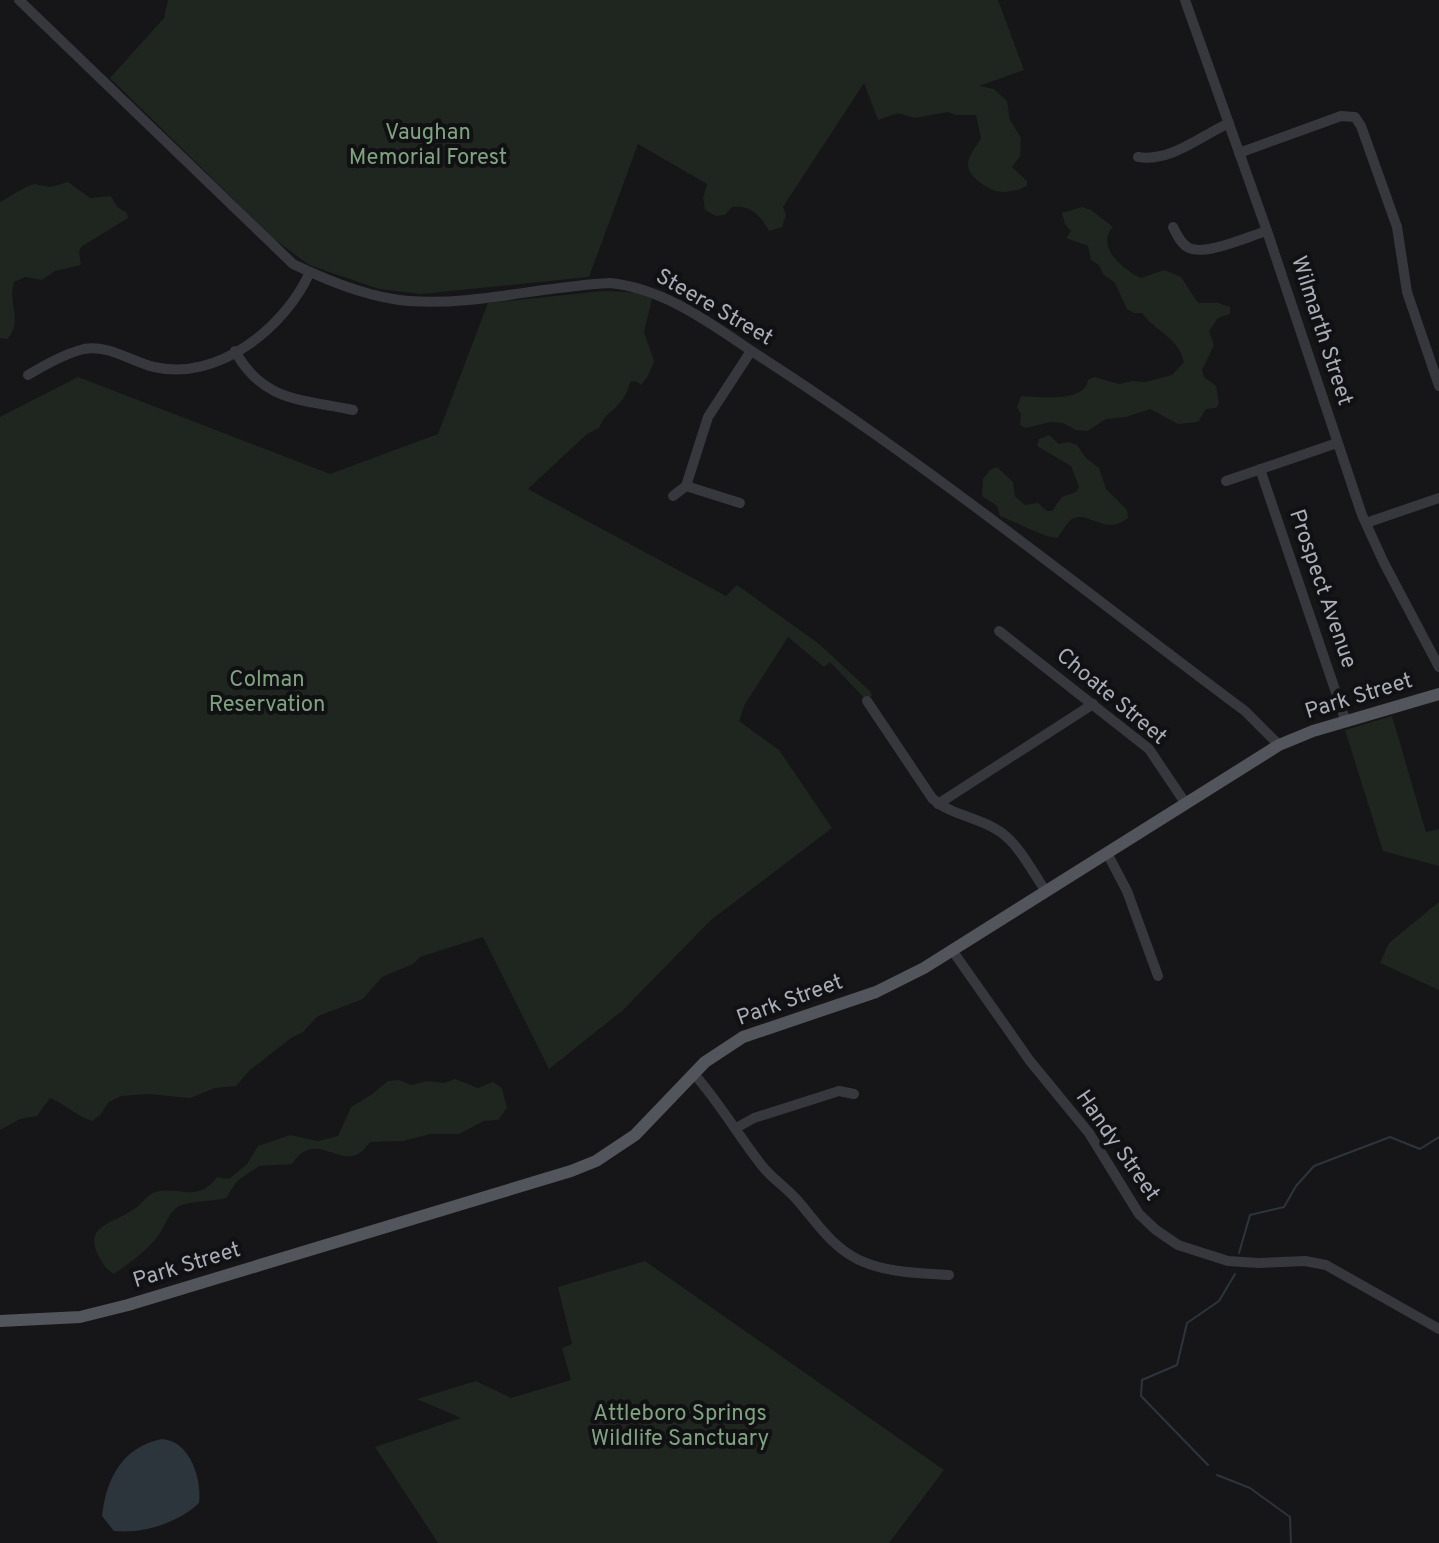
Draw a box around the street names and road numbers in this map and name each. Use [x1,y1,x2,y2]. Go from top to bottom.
street label: Wilmarth Street [1284,253,1358,409]
street label: Steere Street [651,264,777,352]
street label: Prospect Avenue [1282,506,1362,672]
street label: Choate Street [1050,643,1172,751]
street label: Park Street [1302,668,1416,726]
street label: Park Street [733,969,847,1033]
street label: Handy Street [1069,1085,1165,1207]
street label: Park Street [130,1237,244,1295]

